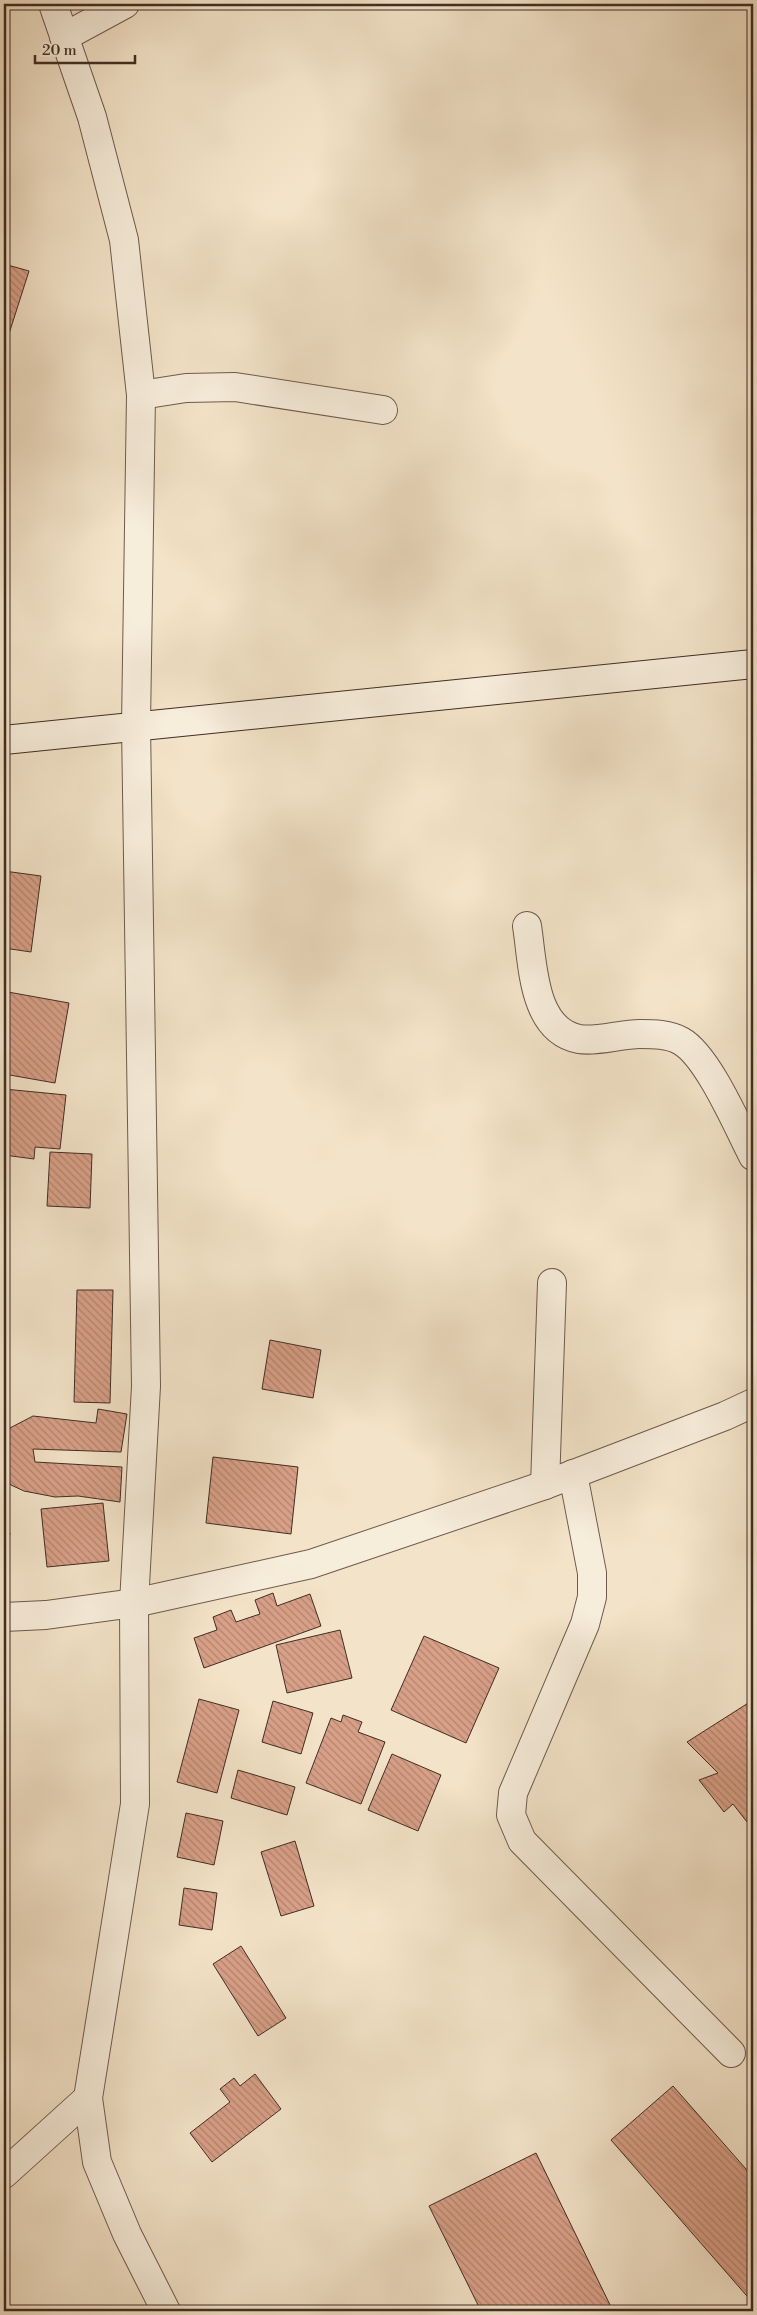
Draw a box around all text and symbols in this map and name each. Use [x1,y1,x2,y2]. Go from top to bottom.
scale bar [35,32,135,64]
text: 20 m [42,41,77,60]

